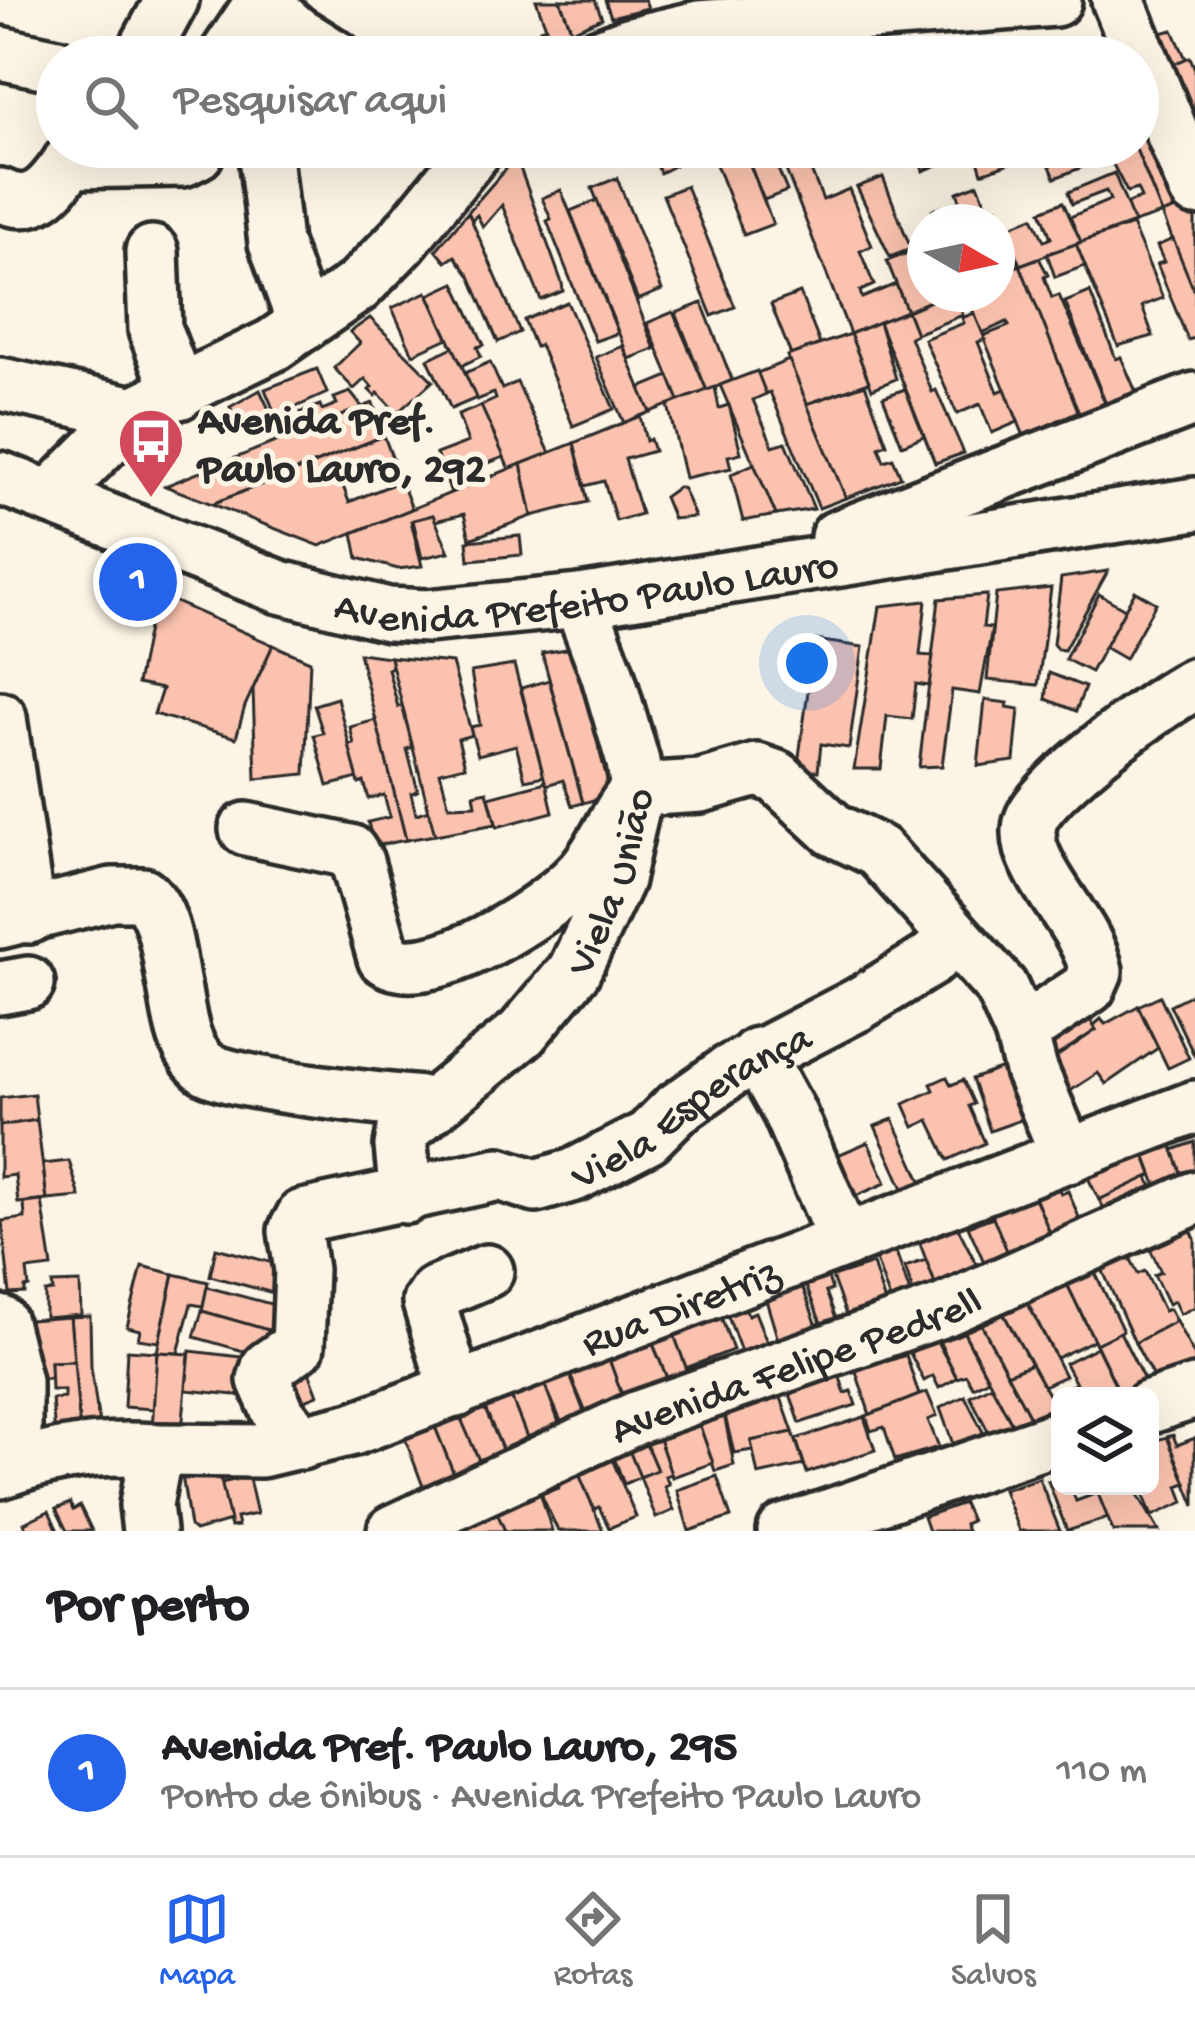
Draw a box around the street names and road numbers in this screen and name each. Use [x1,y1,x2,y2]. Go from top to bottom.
street label: Avenida Prefeito Paulo Lauro [329,544,843,648]
street label: Viela União [558,784,669,986]
street label: Viela Esperança [564,1015,823,1205]
street label: Rua Diretriz [576,1251,789,1371]
street label: Avenida Felipe Pedrell [604,1280,991,1459]

